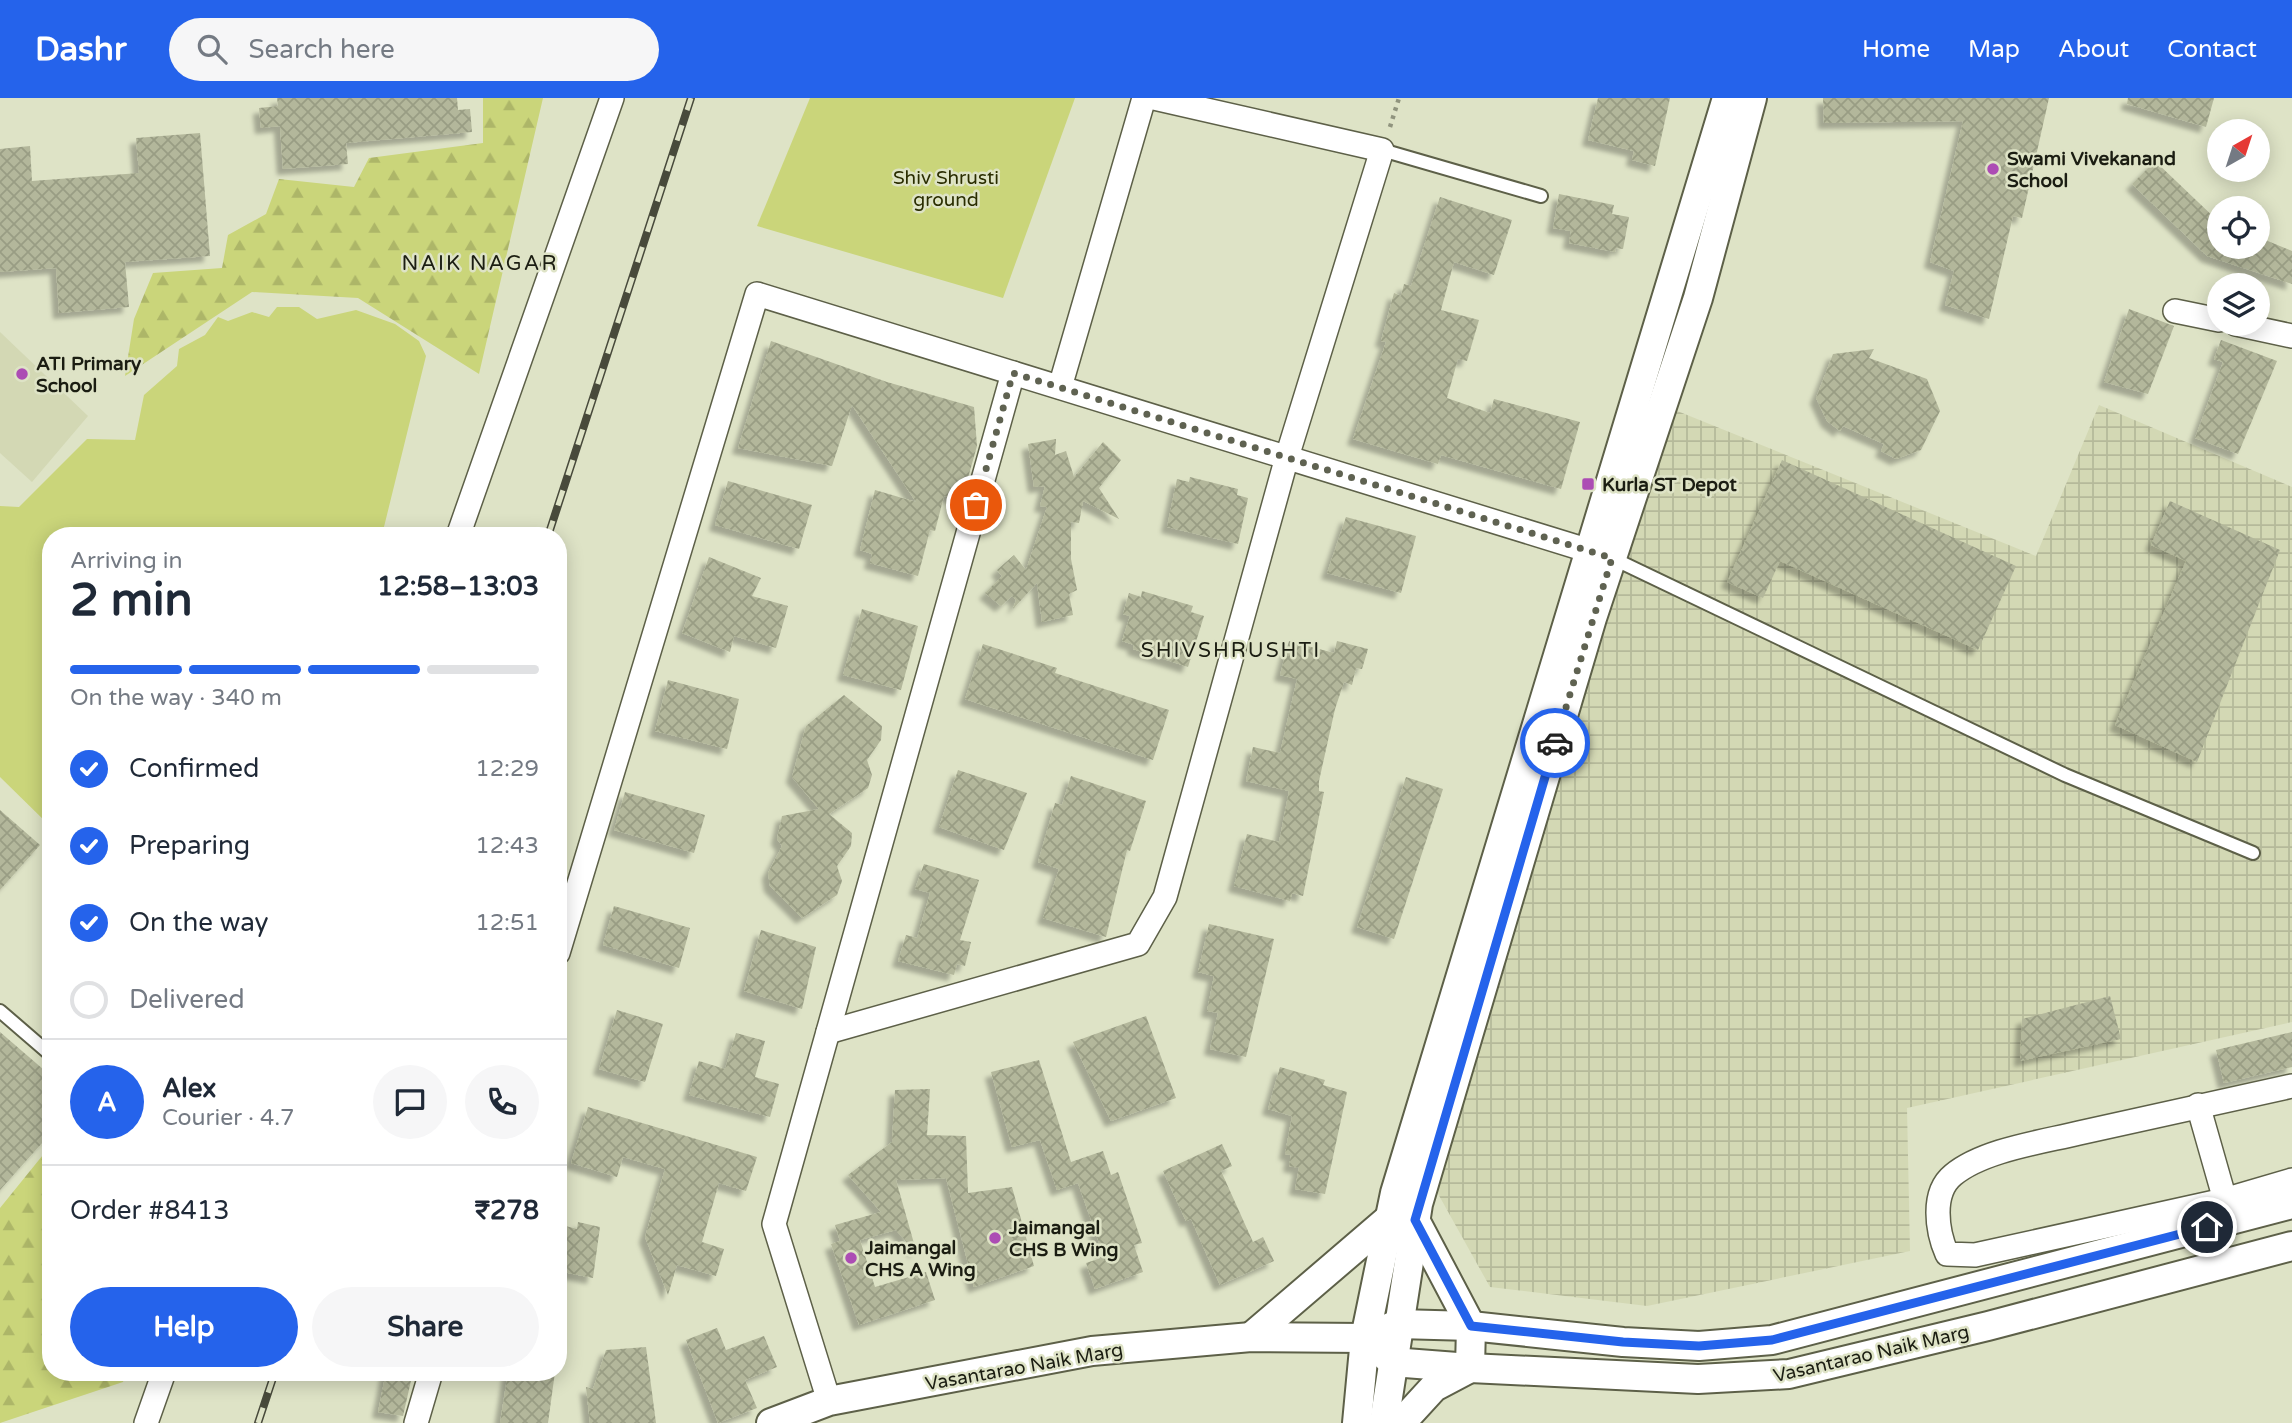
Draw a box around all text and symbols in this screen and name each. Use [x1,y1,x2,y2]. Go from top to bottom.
search box [169,18,659,81]
text: Dashr [35,30,127,69]
icon: search [193,30,231,68]
text: Search here [249,34,395,65]
text: Home [1862,35,1930,64]
text: Map [1968,35,2020,64]
text: About [2058,35,2129,64]
text: Contact [2167,35,2257,64]
north arrow [2207,119,2270,182]
map controls [2207,119,2270,336]
place label: Swami Vivekanand School [2007,148,2176,192]
marker: Swami Vivekanand School [1985,161,2001,177]
park label: Shiv Shrusti ground [893,167,999,211]
button: locate [2207,196,2270,259]
district label: NAIK NAGAR [402,251,558,276]
button: layers [2207,273,2270,336]
place label: ATI Primary School [36,353,142,397]
marker: ATI Primary School [14,366,30,382]
place label: Kurla ST Depot [1602,474,1738,497]
pin [946,475,1006,535]
marker: Kurla ST Depot [1580,476,1596,492]
icon: bag [957,486,995,524]
text: Arriving in [70,547,183,575]
text: 12:58–13:03 [377,571,539,602]
text: 2 min [70,573,193,628]
district label: SHIVSHRUSHTI [1141,638,1321,663]
text: On the way · 340 m [70,684,282,712]
courier [1520,708,1590,778]
icon: car [1536,724,1574,762]
icon: check [70,750,108,788]
text: Confirmed [129,753,259,784]
text: 12:29 [475,755,539,783]
icon: check [70,827,108,865]
text: Preparing [129,830,250,861]
text: 12:43 [475,832,539,860]
icon: check [70,904,108,942]
text: On the way [129,907,269,938]
text: 12:51 [475,909,539,937]
text: Delivered [129,984,245,1015]
button: chat [373,1065,447,1139]
button: phone [465,1065,539,1139]
text: Alex [162,1073,216,1104]
text: A [97,1087,117,1118]
text: Courier · 4.7 [162,1104,295,1132]
text: Order #8413 [70,1195,230,1226]
text: ₹278 [475,1195,539,1226]
pin [2177,1197,2237,1257]
icon: home [2188,1208,2226,1246]
place label: Jaimangal CHS B Wing [1008,1217,1119,1262]
marker: Jaimangal CHS B Wing [987,1230,1003,1246]
place label: Jaimangal CHS A Wing [864,1237,976,1282]
marker: Jaimangal CHS A Wing [843,1250,859,1266]
button: Help [70,1287,298,1367]
button: Share [312,1287,539,1367]
street label: Vasantarao Naik Marg [1771,1321,1971,1387]
street label: Vasantarao Naik Marg [924,1339,1125,1395]

